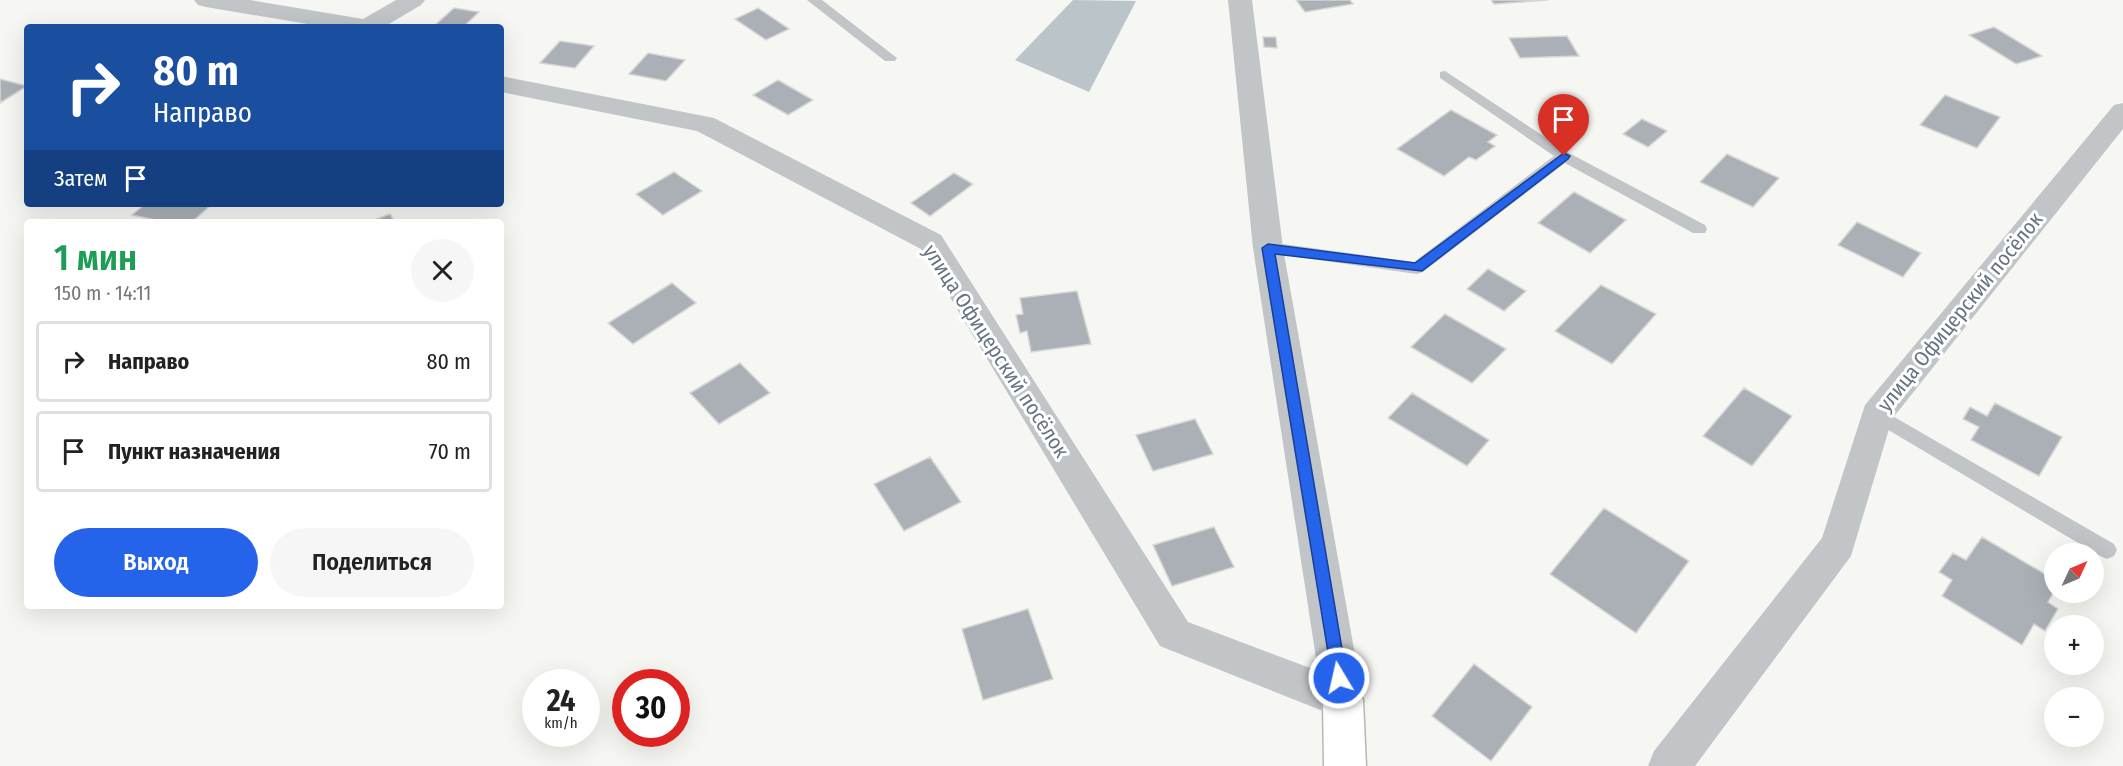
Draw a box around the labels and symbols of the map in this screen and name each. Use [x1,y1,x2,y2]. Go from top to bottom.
pin [1538,94,1589,156]
street label: улица Офицерский посёлок [1872,207,2048,417]
street label: улица Офицерский посёлок [917,240,1075,463]
north arrow [2044,543,2104,603]
position arrow [1307,646,1371,710]
speed limit sign: 30 [612,669,690,747]

